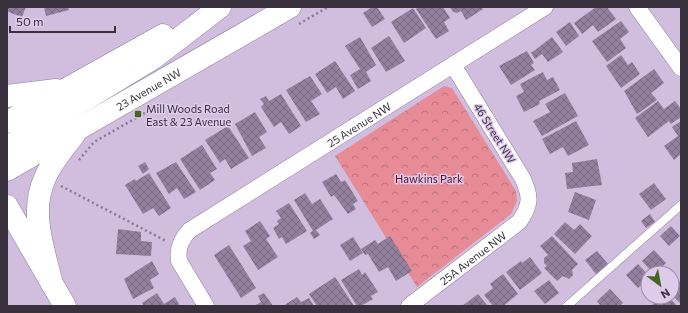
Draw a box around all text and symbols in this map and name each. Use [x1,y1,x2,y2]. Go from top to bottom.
scale bar [10,8,115,34]
text: 50 m [16,14,44,28]
street label: 23 Avenue NW [113,65,183,112]
street label: 25 Avenue NW [324,99,393,149]
street label: 46 Street NW [471,101,519,165]
place label: Mill Woods Road East & 23 Avenue [146,102,231,128]
marker: Mill Woods Road East & 23 Avenue [133,109,143,119]
park label: Hawkins Park [395,172,463,185]
street label: 25A Avenue NW [437,228,508,287]
north arrow [640,265,680,305]
text: N [659,286,673,302]

